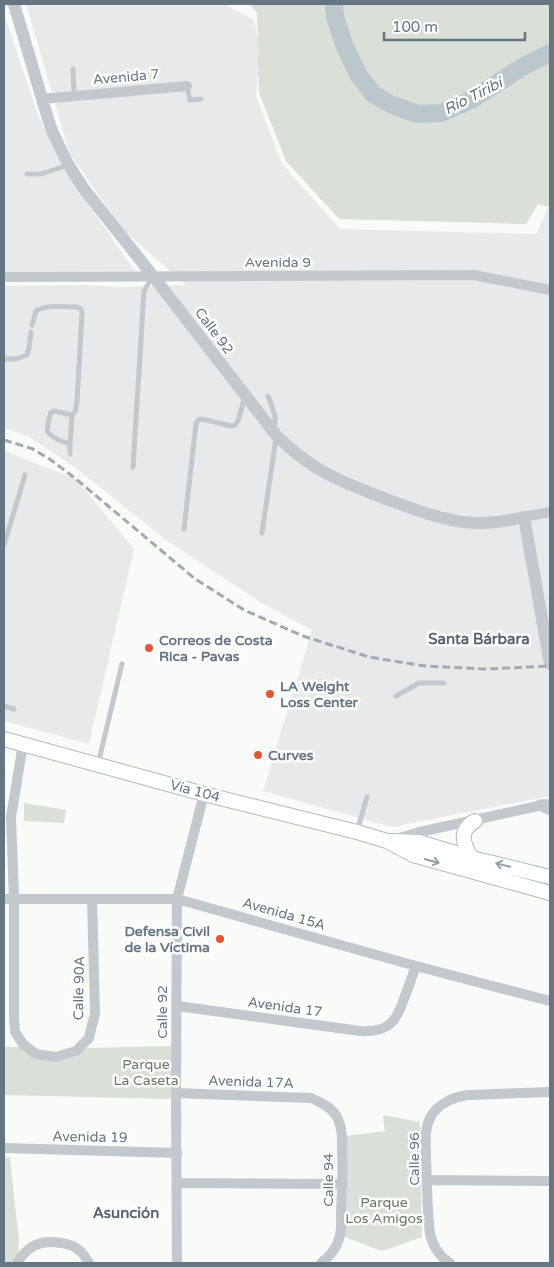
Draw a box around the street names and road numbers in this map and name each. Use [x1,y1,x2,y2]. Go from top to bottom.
street label: Avenida 7 [92,66,160,88]
street label: Avenida 9 [245,254,311,271]
street label: Calle 92 [191,304,237,358]
street label: Vía 104 [168,776,222,806]
street label: Avenida 15A [241,894,327,934]
street label: Calle 90A [70,956,88,1020]
street label: Calle 92 [154,985,171,1039]
street label: Avenida 17 [247,993,323,1021]
street label: Avenida 17A [208,1072,294,1092]
street label: Avenida 19 [52,1128,128,1146]
street label: Calle 96 [406,1132,423,1186]
street label: Calle 94 [320,1153,337,1207]

